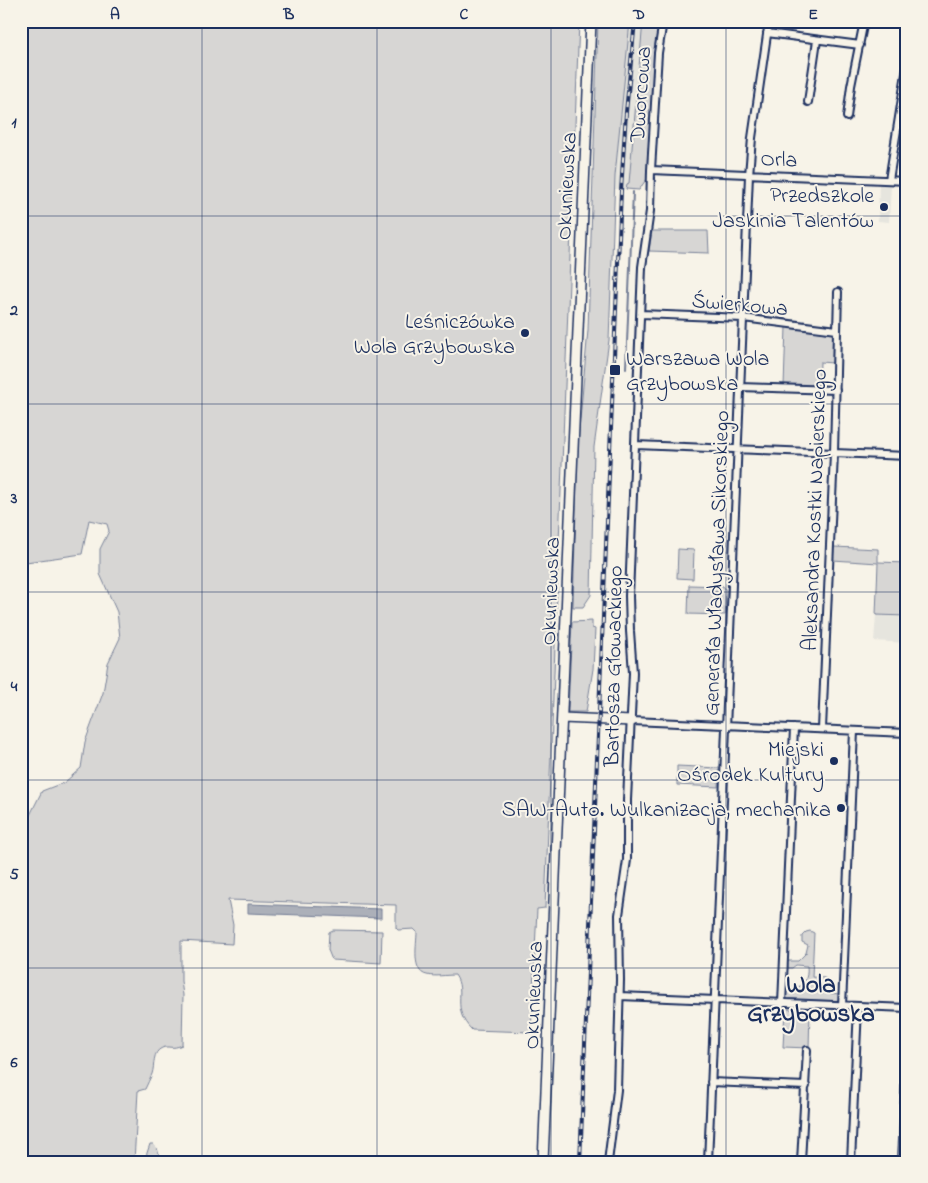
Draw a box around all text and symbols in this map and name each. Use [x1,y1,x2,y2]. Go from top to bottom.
text: A [110,3,120,27]
text: B [283,3,295,27]
text: C [460,3,469,27]
text: D [632,3,645,27]
text: E [808,3,818,27]
street label: Dworcowa [623,45,661,144]
text: 1 [11,111,17,135]
street label: Okuniewska [549,131,587,241]
street label: Orla [760,144,798,178]
place label: Przedszkole Jaskinia Talentów [712,181,874,238]
marker: Przedszkole Jaskinia Talentów [878,201,890,213]
street label: Świerkowa [690,286,789,326]
text: 2 [9,299,18,323]
place label: Leśniczówka Wola Grzybowska [354,307,515,365]
marker: Leśniczówka Wola Grzybowska [519,327,531,339]
place label: Warszawa Wola Grzybowska [626,344,769,402]
marker: Warszawa Wola Grzybowska [608,363,622,377]
street label: Aleksandra Kostki Napierskiego [795,368,838,652]
street label: Generała Władysława Sikorskiego [697,410,740,717]
text: 3 [10,487,18,511]
street label: Okuniewska [534,536,570,646]
street label: Bartosza Głowackiego [597,565,634,768]
text: 4 [10,675,18,699]
place label: Miejski Ośrodek Kultury [677,735,824,793]
marker: Miejski Ośrodek Kultury [828,755,840,767]
place label: SAW-Auto. Wulkanizacja, mechanika [502,795,831,827]
marker: SAW-Auto. Wulkanizacja, mechanika [835,802,847,814]
text: 5 [9,863,19,887]
street label: Okuniewska [517,940,553,1050]
district label: Wola Grzybowska [747,968,875,1034]
text: 6 [9,1051,18,1075]

